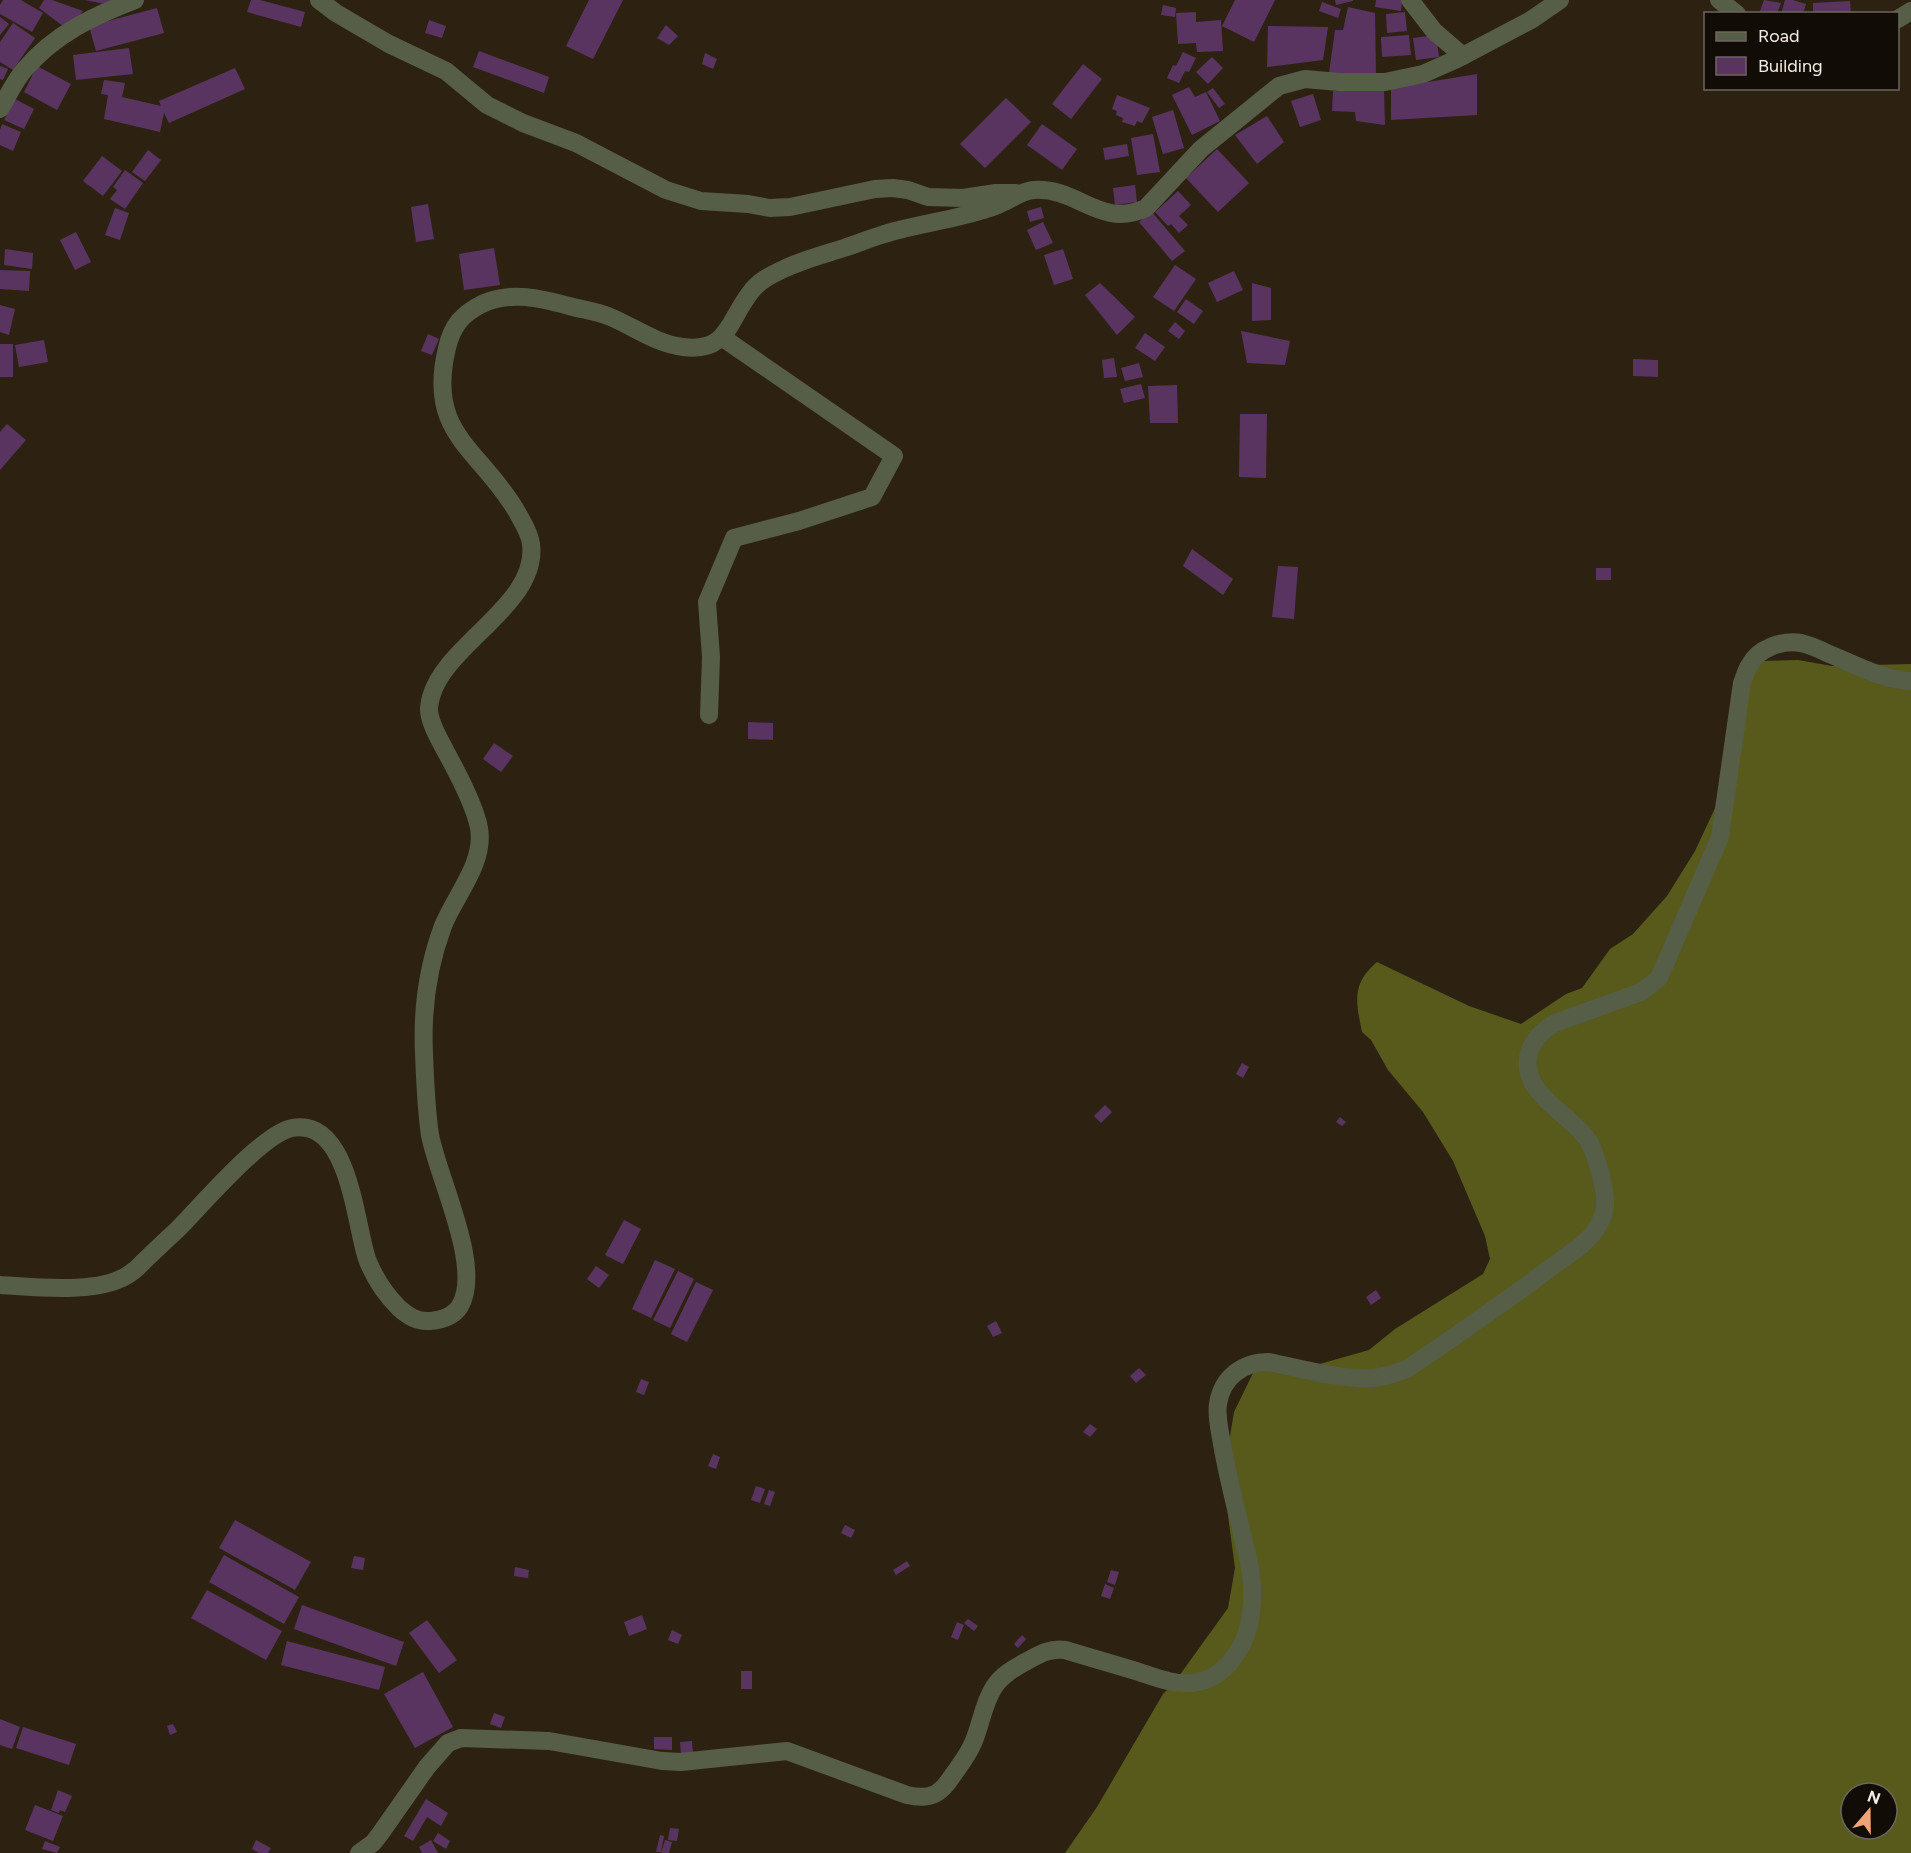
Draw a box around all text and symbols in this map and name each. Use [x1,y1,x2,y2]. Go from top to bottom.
legend [1704,12,1899,90]
text: Road [1758,25,1799,47]
text: Building [1758,55,1823,77]
north arrow [1839,1781,1899,1841]
text: N [1865,1786,1883,1808]

